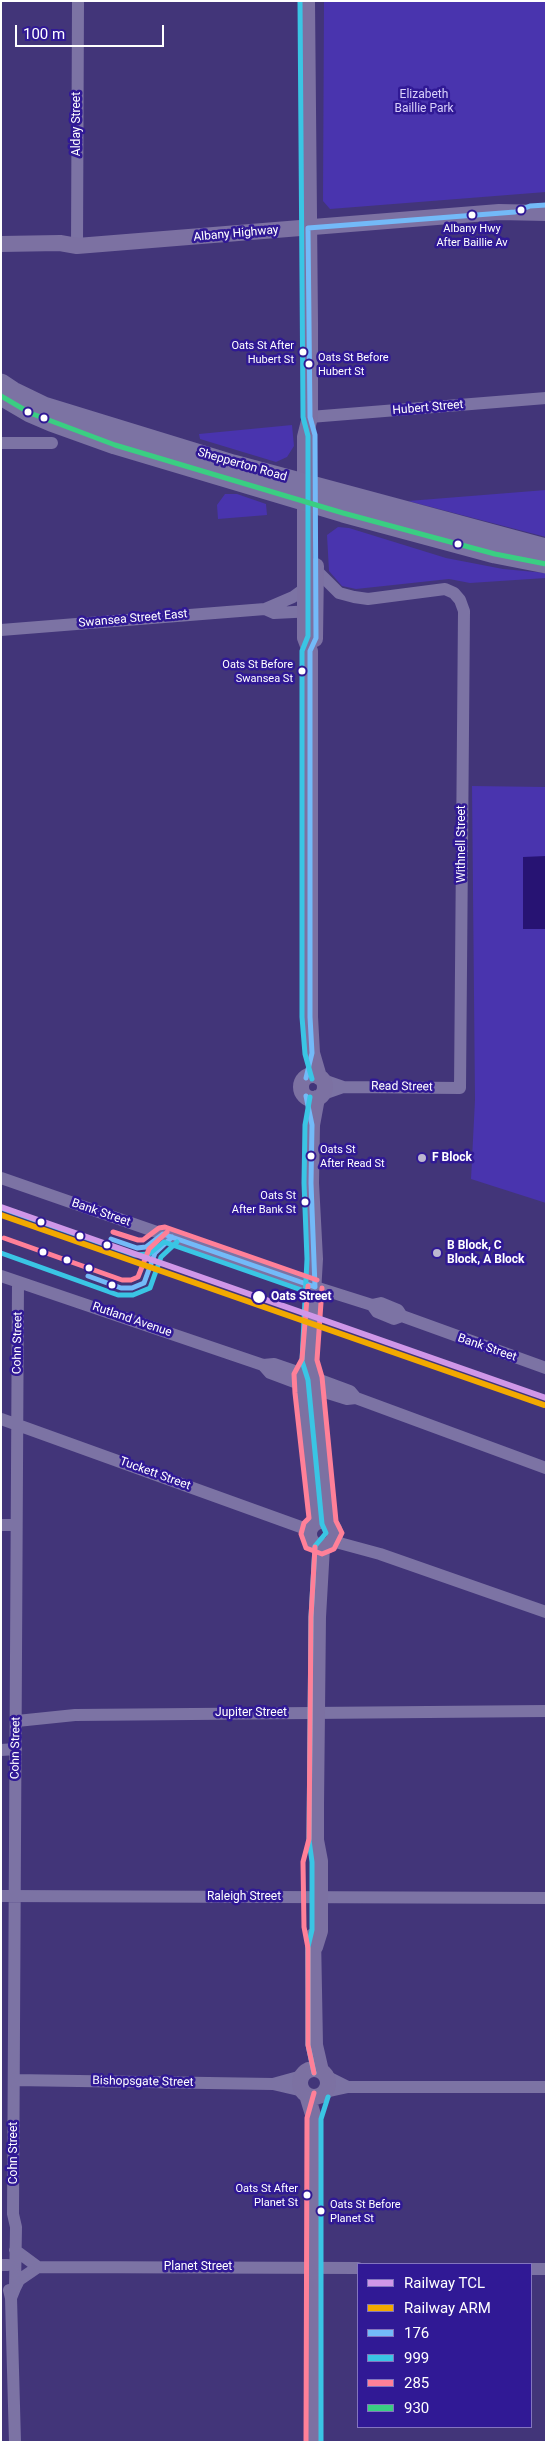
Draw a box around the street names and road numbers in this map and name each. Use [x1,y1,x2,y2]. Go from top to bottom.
street label: Alday Street [70,92,84,156]
street label: Albany Highway [193,223,279,245]
street label: Hubert Street [392,398,464,418]
street label: Shepperton Road [196,445,288,485]
street label: Swansea Street East [78,607,188,631]
street label: Withnell Street [455,805,469,883]
street label: Read Street [371,1079,433,1095]
street label: Bank Street [70,1196,132,1230]
street label: Rutland Avenue [90,1300,174,1340]
street label: Cohn Street [10,1312,26,1374]
street label: Bank Street [456,1331,518,1365]
street label: Tuckett Street [118,1455,192,1493]
street label: Jupiter Street [215,1706,287,1720]
street label: Cohn Street [8,1717,24,1779]
street label: Raleigh Street [207,1890,281,1904]
street label: Bishopsgate Street [92,2074,194,2090]
street label: Cohn Street [7,2122,21,2184]
street label: Planet Street [164,2260,232,2274]

